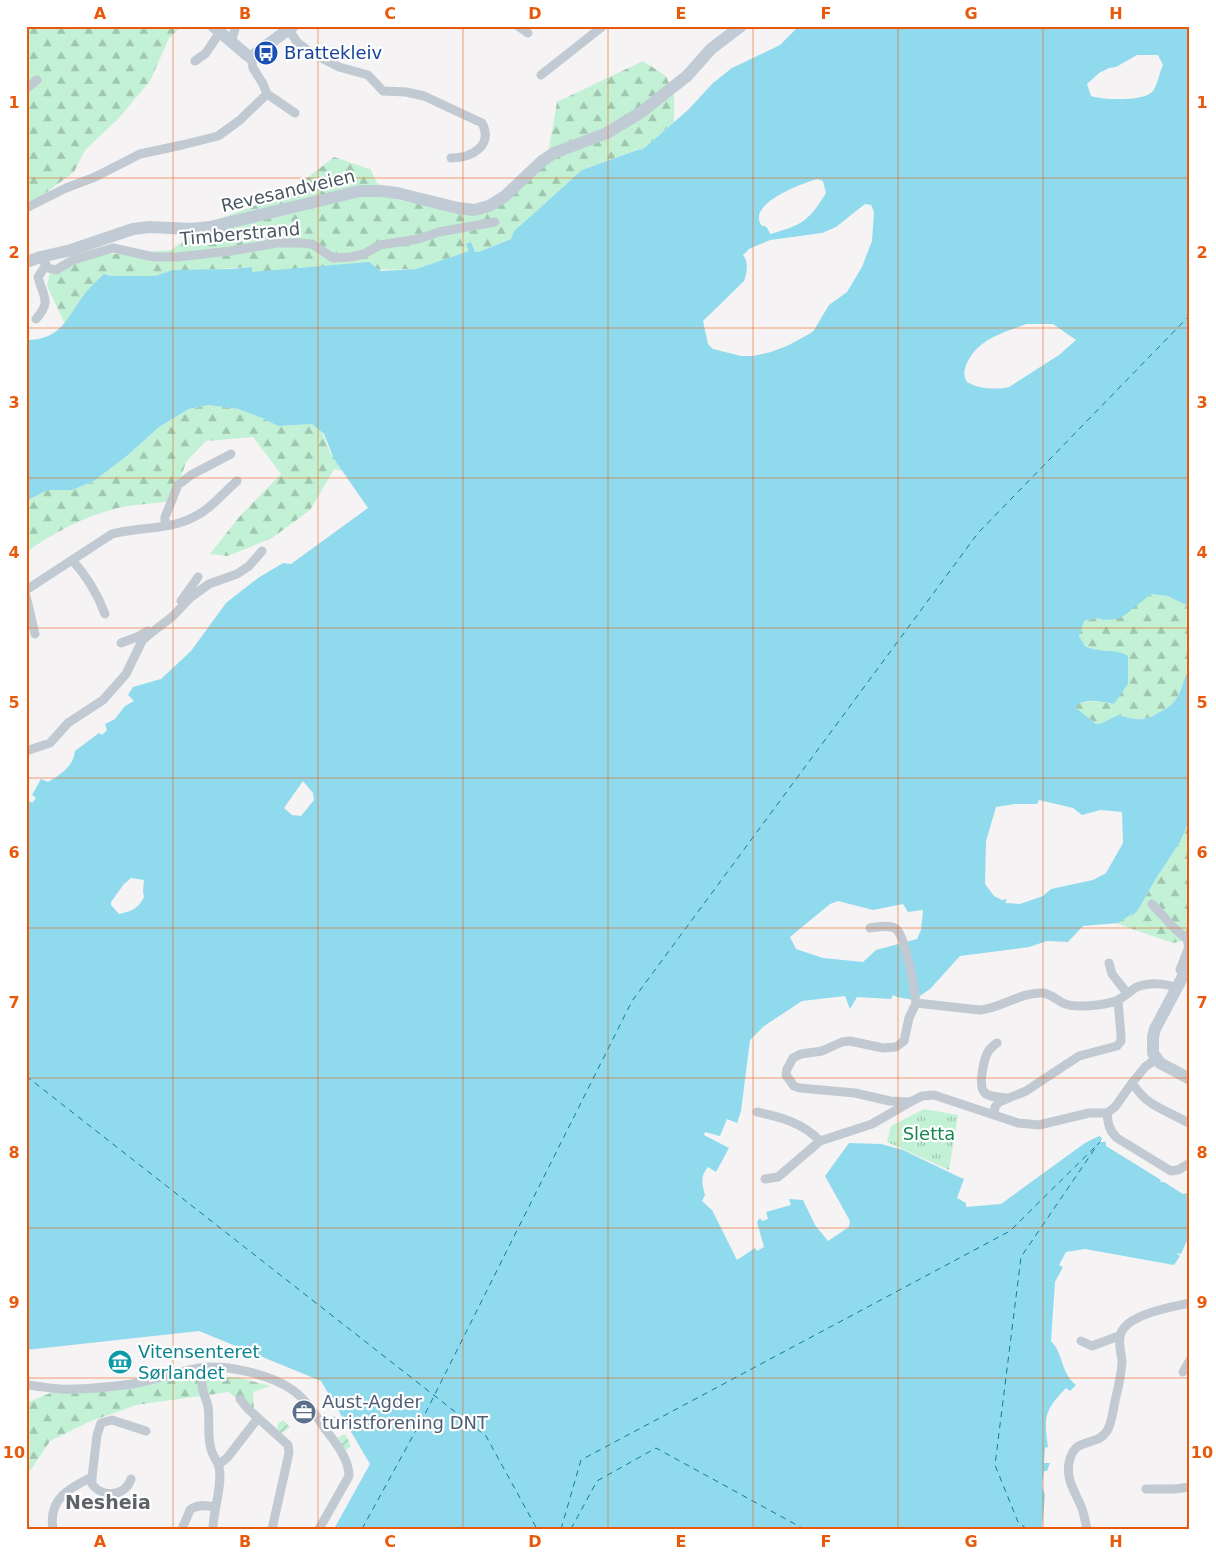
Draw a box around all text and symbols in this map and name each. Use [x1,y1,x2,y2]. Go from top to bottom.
text: A [94,4,107,23]
text: B [239,4,251,23]
text: C [384,4,396,23]
text: D [528,4,542,23]
text: E [676,4,686,23]
text: F [821,4,831,23]
text: G [964,4,978,23]
text: H [1109,4,1123,23]
bus stop icon: Brattekleiv [253,40,279,66]
place label: Brattekleiv [284,42,382,63]
text: 1 [8,93,20,112]
text: 1 [1196,93,1208,112]
street label: Revesandveien [219,165,357,216]
street label: Timberstrand [178,218,301,249]
text: 2 [8,243,20,262]
text: 2 [1196,243,1208,262]
text: 3 [8,393,20,412]
text: 3 [1196,393,1208,412]
text: 4 [8,543,20,562]
text: 4 [1196,543,1208,562]
text: 5 [8,693,20,712]
text: 5 [1196,693,1208,712]
text: 6 [8,843,20,862]
text: 6 [1196,843,1208,862]
text: 7 [8,993,20,1012]
text: 7 [1196,993,1208,1012]
park label: Sletta [903,1123,955,1144]
text: 8 [8,1143,20,1162]
text: 8 [1196,1143,1208,1162]
text: 9 [8,1293,20,1312]
text: 9 [1196,1293,1208,1312]
place label: Vitensenteret Sørlandet [138,1341,260,1383]
museum icon: Vitensenteret Sørlandet [107,1349,133,1375]
place label: Aust-Agder turistforening DNT [322,1391,489,1433]
office icon: Aust-Agder turistforening DNT [291,1399,317,1425]
text: 10 [3,1443,25,1462]
text: 10 [1191,1443,1213,1462]
district label: Nesheia [65,1491,151,1513]
text: A [94,1532,107,1551]
text: B [239,1532,251,1551]
text: C [384,1532,396,1551]
text: D [528,1532,542,1551]
text: E [676,1532,686,1551]
text: F [821,1532,831,1551]
text: G [964,1532,978,1551]
text: H [1109,1532,1123,1551]

